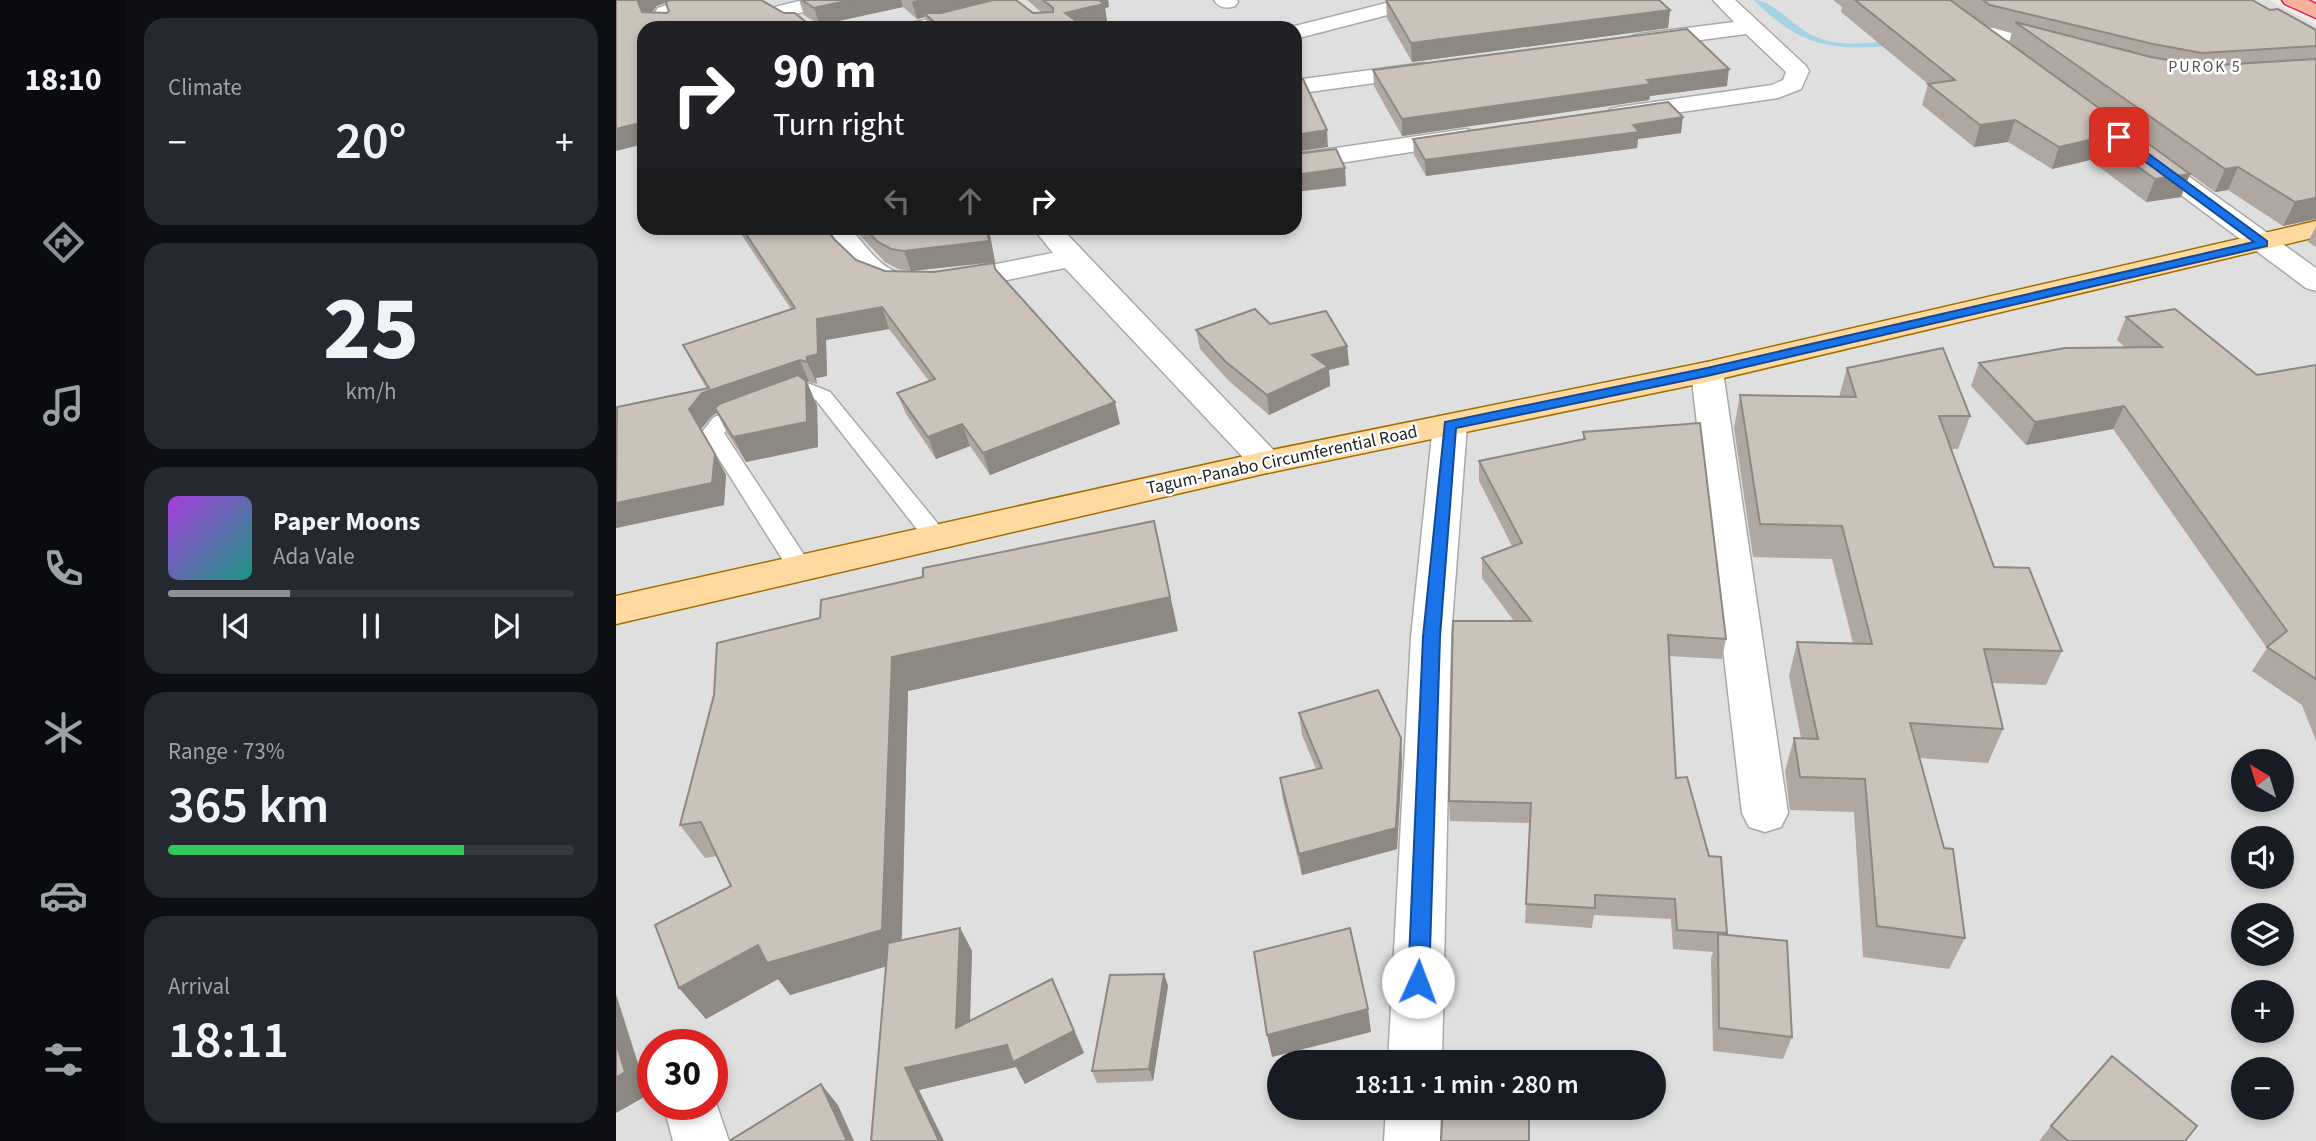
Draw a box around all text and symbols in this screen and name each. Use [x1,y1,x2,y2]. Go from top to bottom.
text: 90 m [773,37,877,107]
icon: right [658,49,749,140]
district label: PUROK 5 [2168,56,2242,78]
text: 18:10 [24,57,102,103]
text: Climate [168,71,242,104]
text: Turn right [773,102,904,148]
text: 20° [335,105,407,179]
pin [2089,107,2149,167]
text: − [168,116,187,170]
text: + [555,116,574,170]
icon: arrive [2100,118,2138,156]
icon: left [878,182,916,220]
icon: ahead [951,182,989,220]
icon: right [1024,182,1062,220]
icon: directions [39,218,88,267]
text: 25 [323,265,419,394]
text: km/h [345,375,397,408]
icon: music [39,381,88,430]
street label: Tagum-Panabo Circumferential Road [1144,419,1420,501]
text: Paper Moons [273,503,420,540]
text: Ada Vale [273,540,355,573]
icon: phone [39,544,88,593]
icon: previous [217,607,255,645]
icon: pause [352,607,390,645]
icon: next [487,607,525,645]
icon: climate [39,708,88,757]
text: Range · 73% [168,735,285,768]
north arrow [2231,749,2294,812]
map controls [2231,749,2294,1120]
text: 365 km [168,769,329,843]
button: sound [2231,826,2294,889]
icon: car [39,871,88,920]
button: layers [2231,903,2294,966]
position arrow [1381,945,1455,1019]
text: Arrival [168,970,230,1003]
button: + [2231,980,2294,1043]
text: 18:11 [168,1004,289,1078]
speed limit sign: 30 [637,1029,728,1120]
icon: filters [39,1035,88,1084]
button: − [2231,1057,2294,1120]
text: 18:11 · 1 min · 280 m [1354,1066,1579,1103]

